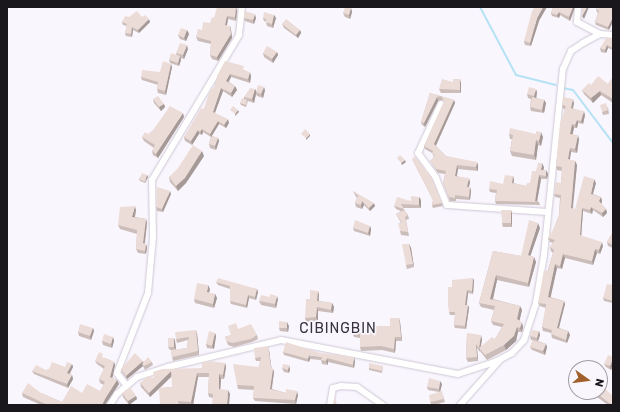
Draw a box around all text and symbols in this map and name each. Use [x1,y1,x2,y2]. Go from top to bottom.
district label: CIBINGBIN [299,321,377,337]
north arrow [568,360,608,400]
text: N [592,377,606,388]

